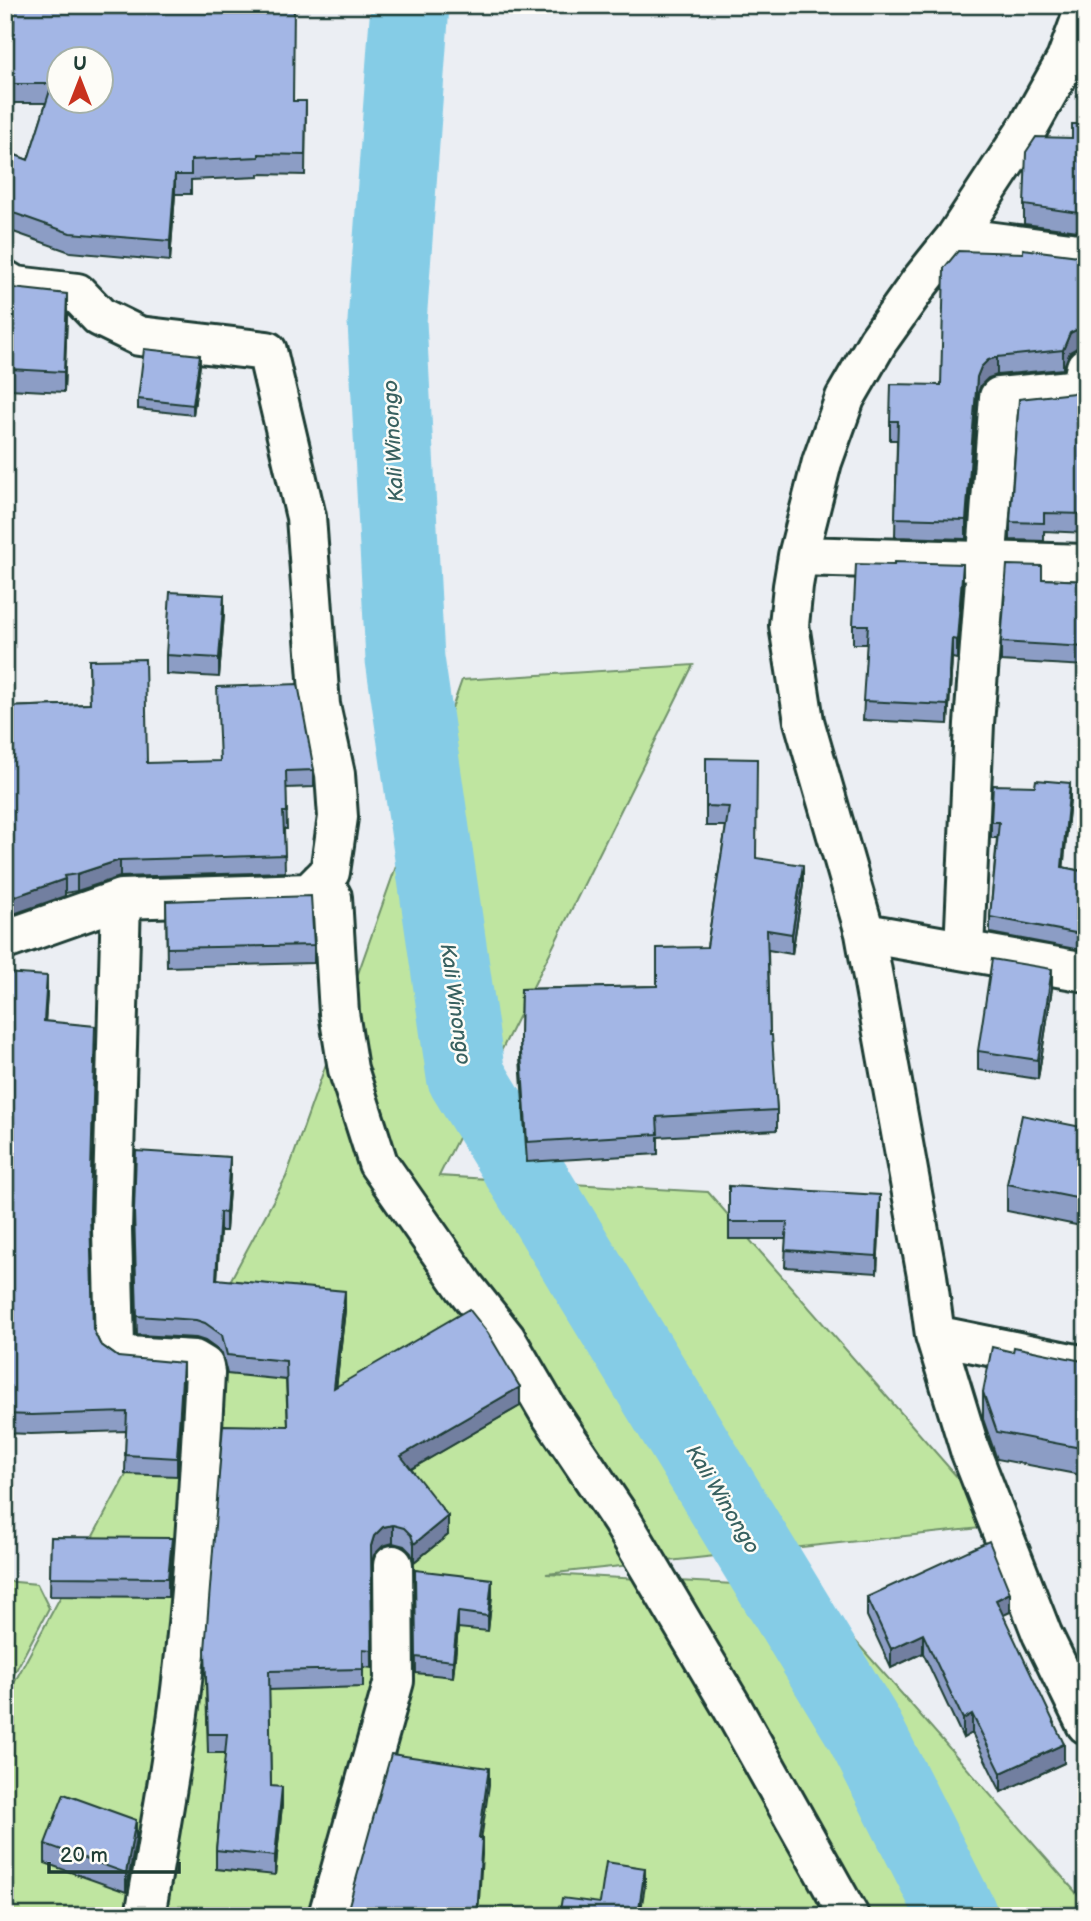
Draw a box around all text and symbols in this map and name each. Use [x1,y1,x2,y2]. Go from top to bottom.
north arrow [46,46,116,116]
text: U [73,53,87,76]
water label: Kali Winongo [378,379,409,503]
water label: Kali Winongo [435,942,476,1066]
water label: Kali Winongo [680,1440,765,1558]
scale bar [49,1830,178,1874]
text: 20 m [60,1843,108,1868]

